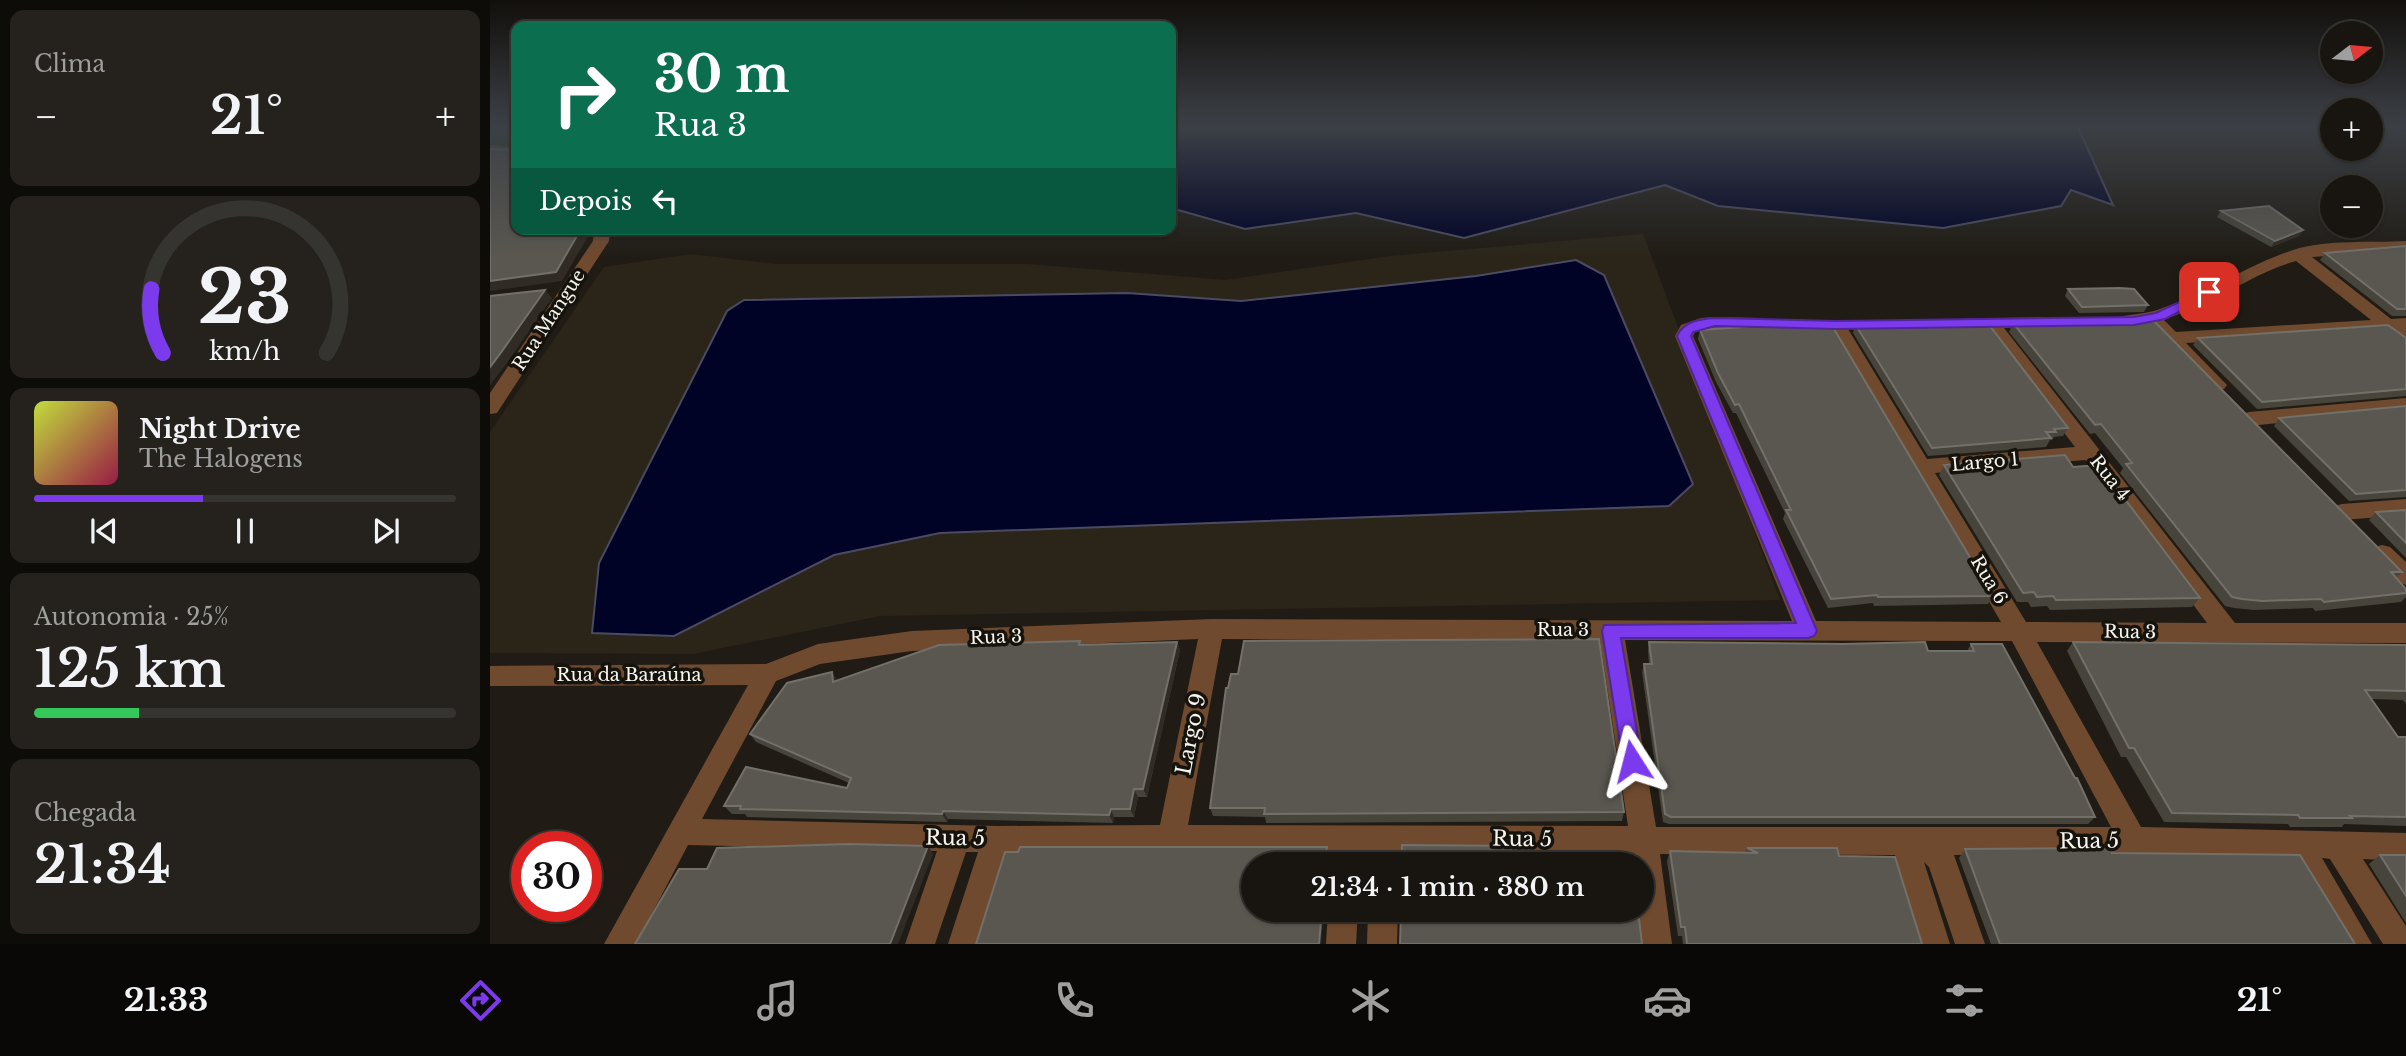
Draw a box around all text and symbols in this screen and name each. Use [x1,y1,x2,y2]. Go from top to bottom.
north arrow [2320,21,2384,84]
map controls [2320,21,2383,238]
text: 30 m [654,44,789,105]
icon: right [539,49,630,140]
text: Clima [34,50,105,78]
text: 21° [210,84,283,148]
text: − [34,93,58,140]
text: + [435,93,456,140]
button: + [2320,98,2383,161]
text: Rua 3 [654,105,747,145]
button: − [2320,175,2383,238]
icon: left [646,182,684,220]
text: Depois [539,185,632,217]
text: 23 [198,252,292,343]
pin [2179,262,2239,322]
street label: Rua Mangue [508,265,590,375]
icon: arrive [2190,273,2228,311]
text: km/h [210,335,280,366]
text: Night Drive [139,413,301,445]
text: The Halogens [139,445,303,473]
street label: Largo 1 [1951,448,2019,476]
street label: Rua 4 [2085,451,2135,505]
icon: previous [85,512,123,550]
icon: pause [226,512,264,550]
icon: next [367,512,405,550]
street label: Rua 6 [1966,552,2012,608]
text: Autonomia · 25% [34,603,229,631]
street label: Rua 3 [1537,619,1589,641]
street label: Rua 3 [2104,621,2156,643]
street label: Rua 3 [969,625,1023,649]
text: 125 km [34,637,226,701]
street label: Rua da Baraúna [556,664,702,686]
street label: Largo 9 [1170,691,1212,777]
position arrow [1595,724,1669,798]
text: Chegada [34,799,136,827]
street label: Rua 5 [925,824,985,852]
street label: Rua 5 [1492,825,1552,853]
street label: Rua 5 [2059,827,2119,855]
speed limit sign: 30 [511,831,602,922]
text: 21:34 [34,833,171,897]
text: 21:34 · 1 min · 380 m [1311,871,1584,903]
icon: directions [456,976,505,1025]
icon: music [753,976,802,1025]
icon: phone [1050,976,1099,1025]
icon: climate [1346,976,1395,1025]
icon: car [1643,976,1692,1025]
icon: filters [1940,976,1989,1025]
text: 21:33 [124,980,209,1020]
text: 21° [2237,980,2282,1020]

